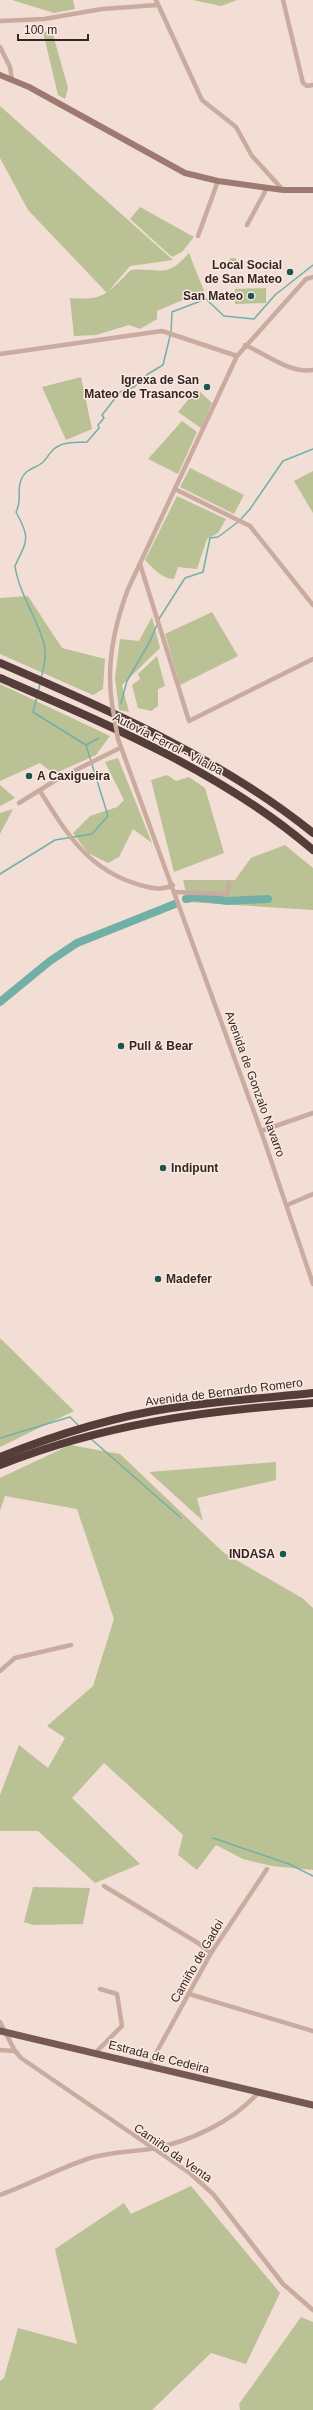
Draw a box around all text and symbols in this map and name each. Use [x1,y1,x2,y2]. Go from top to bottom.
scale bar [18,16,88,42]
text: 100 m [24,23,57,37]
place label: Local Social de San Mateo [205,258,282,286]
marker: Local Social de San Mateo [285,267,295,277]
place label: San Mateo [183,289,243,303]
marker: San Mateo [246,291,256,301]
place label: Igrexa de San Mateo de Trasancos [84,373,199,401]
marker: Igrexa de San Mateo de Trasancos [202,382,212,392]
street label: Autovía Ferrol - Vilalba [111,710,226,778]
place label: A Caxigueira [37,769,110,783]
marker: A Caxigueira [24,771,34,781]
street label: Avenida de Gonzalo Navarro [222,1009,288,1159]
place label: Pull & Bear [129,1039,193,1053]
marker: Pull & Bear [116,1041,126,1051]
place label: Indipunt [171,1161,218,1175]
marker: Indipunt [158,1163,168,1173]
place label: Madefer [166,1272,212,1286]
marker: Madefer [153,1274,163,1284]
street label: Avenida de Bernardo Romero [144,1375,304,1409]
place label: INDASA [229,1547,275,1561]
marker: INDASA [278,1549,288,1559]
street label: Camiño de Gadoi [168,1917,226,2005]
street label: Estrada de Cedeira [107,2038,211,2076]
street label: Camiño da Venta [131,2121,215,2185]

